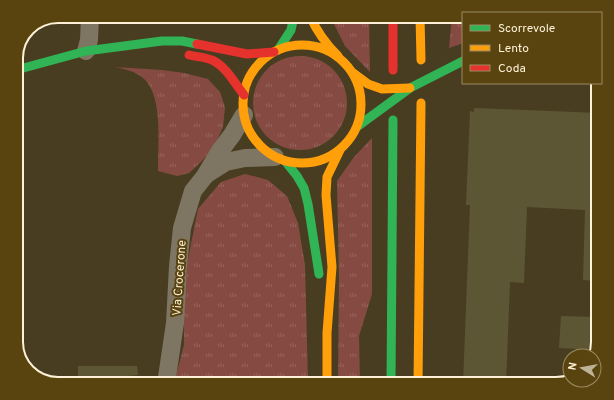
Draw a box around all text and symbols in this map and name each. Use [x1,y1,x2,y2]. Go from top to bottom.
legend [462,12,602,84]
text: Scorrevole [498,21,555,37]
text: Lento [498,41,529,57]
text: Coda [498,61,526,77]
street label: Via Crocerone [169,240,191,317]
north arrow [562,348,602,388]
text: N [566,361,581,371]

